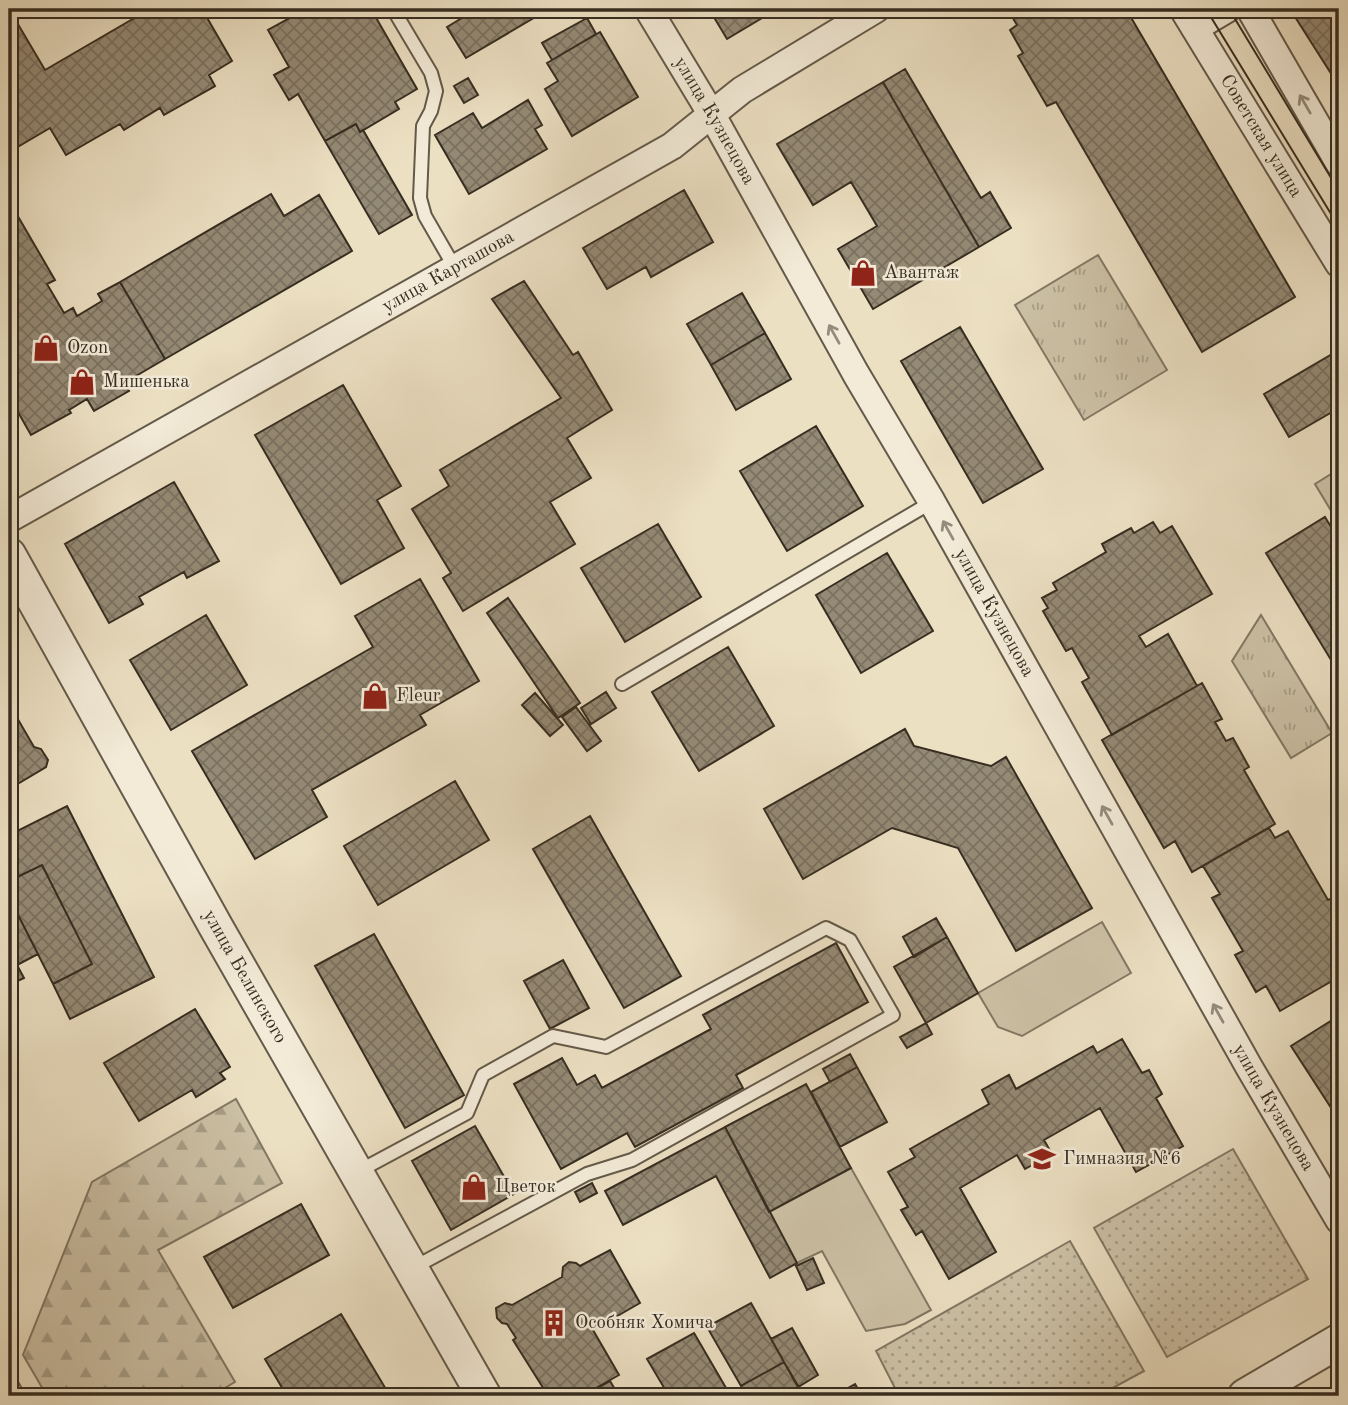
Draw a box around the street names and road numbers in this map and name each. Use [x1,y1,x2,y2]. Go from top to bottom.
street label: улица Кузнецова [670,54,759,188]
street label: Советская улица [1216,71,1306,201]
street label: улица Карташова [379,227,518,316]
street label: улица Кузнецова [951,545,1038,681]
street label: улица Белинского [199,907,290,1047]
street label: улица Кузнецова [1229,1041,1318,1175]

